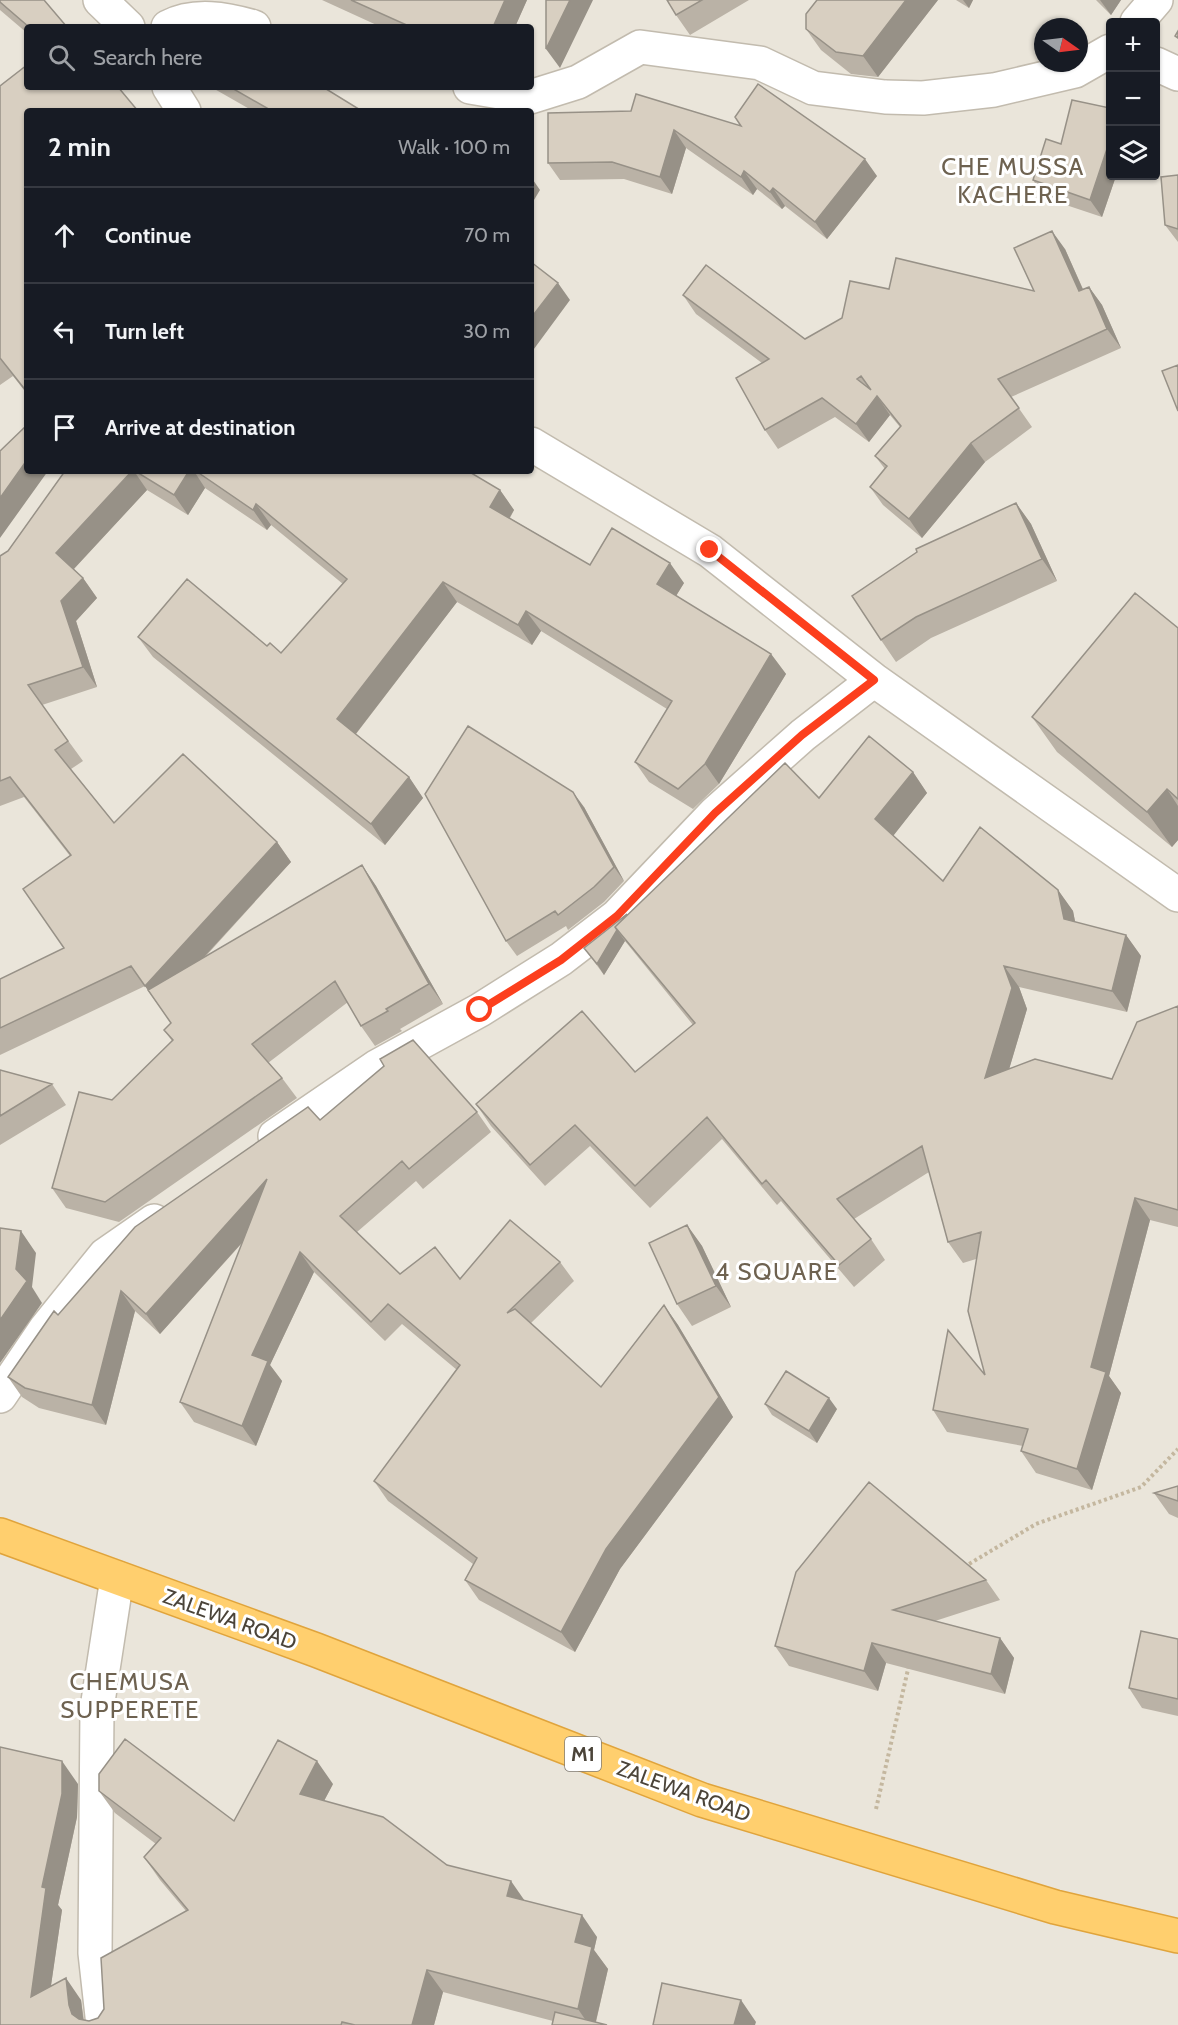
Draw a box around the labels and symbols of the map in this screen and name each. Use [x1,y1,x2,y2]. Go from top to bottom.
north arrow [1034,18,1088,72]
district label: CHE MUSSA KACHERE [941,152,1085,209]
route end [696,536,722,562]
route start [466,996,492,1022]
district label: 4 SQUARE [715,1257,839,1286]
street label: ZALEWA ROAD [160,1583,300,1655]
district label: CHEMUSA SUPPERETE [60,1667,200,1724]
road number: M1 [565,1737,601,1771]
street label: ZALEWA ROAD [614,1755,754,1827]

